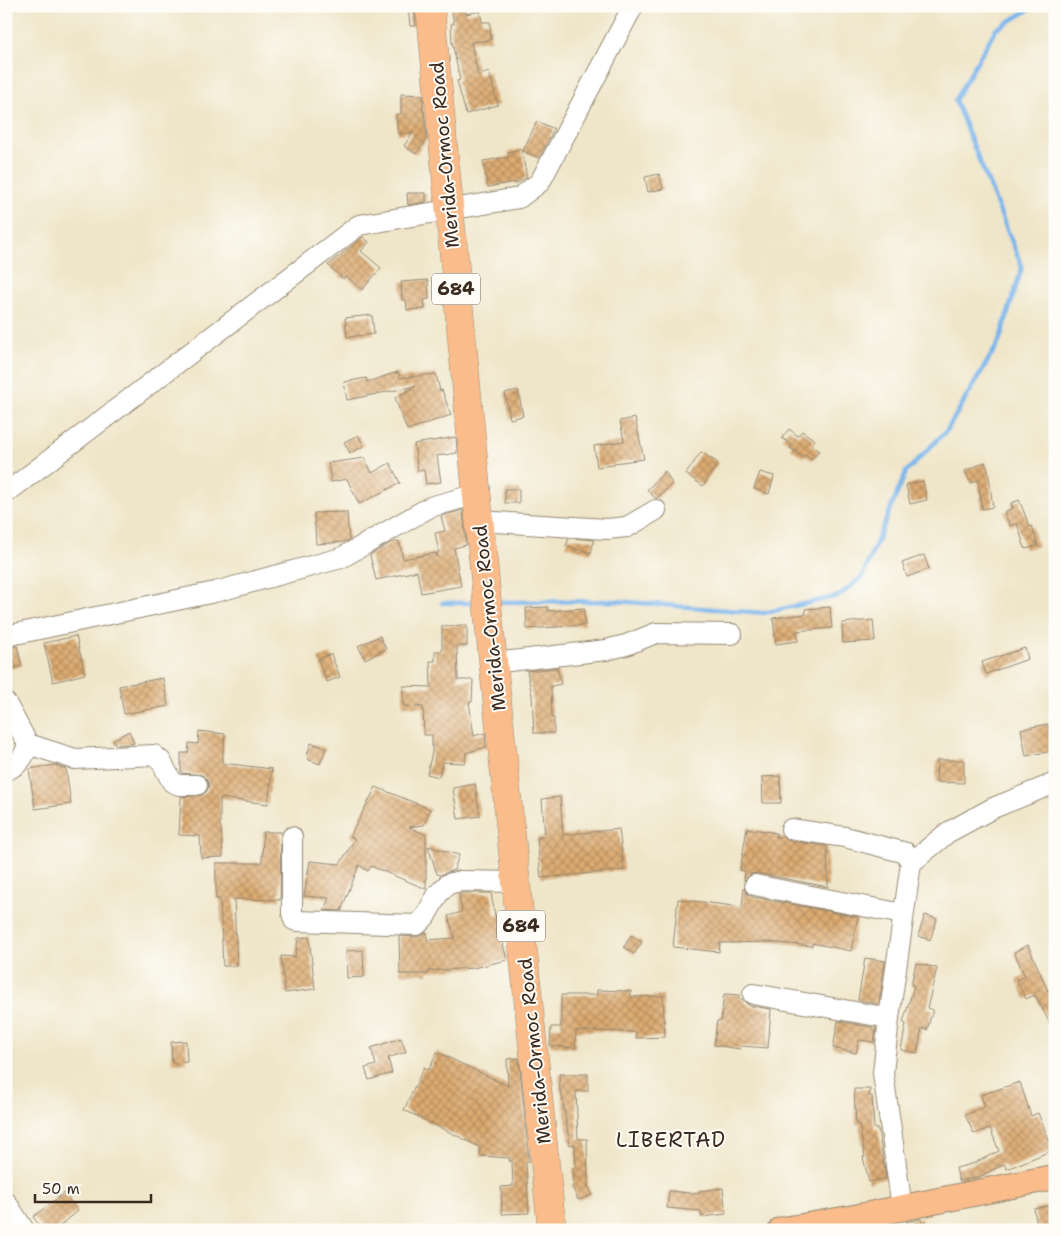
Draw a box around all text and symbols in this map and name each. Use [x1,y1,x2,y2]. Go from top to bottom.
street label: Merida-Ormoc Road [424,61,465,249]
road number: 684 [432,274,480,304]
street label: Merida-Ormoc Road [467,524,512,712]
road number: 684 [497,910,545,941]
street label: Merida-Ormoc Road [512,957,557,1145]
district label: LIBERTAD [616,1126,726,1154]
scale bar [35,1171,151,1203]
text: 50 m [42,1179,80,1199]

